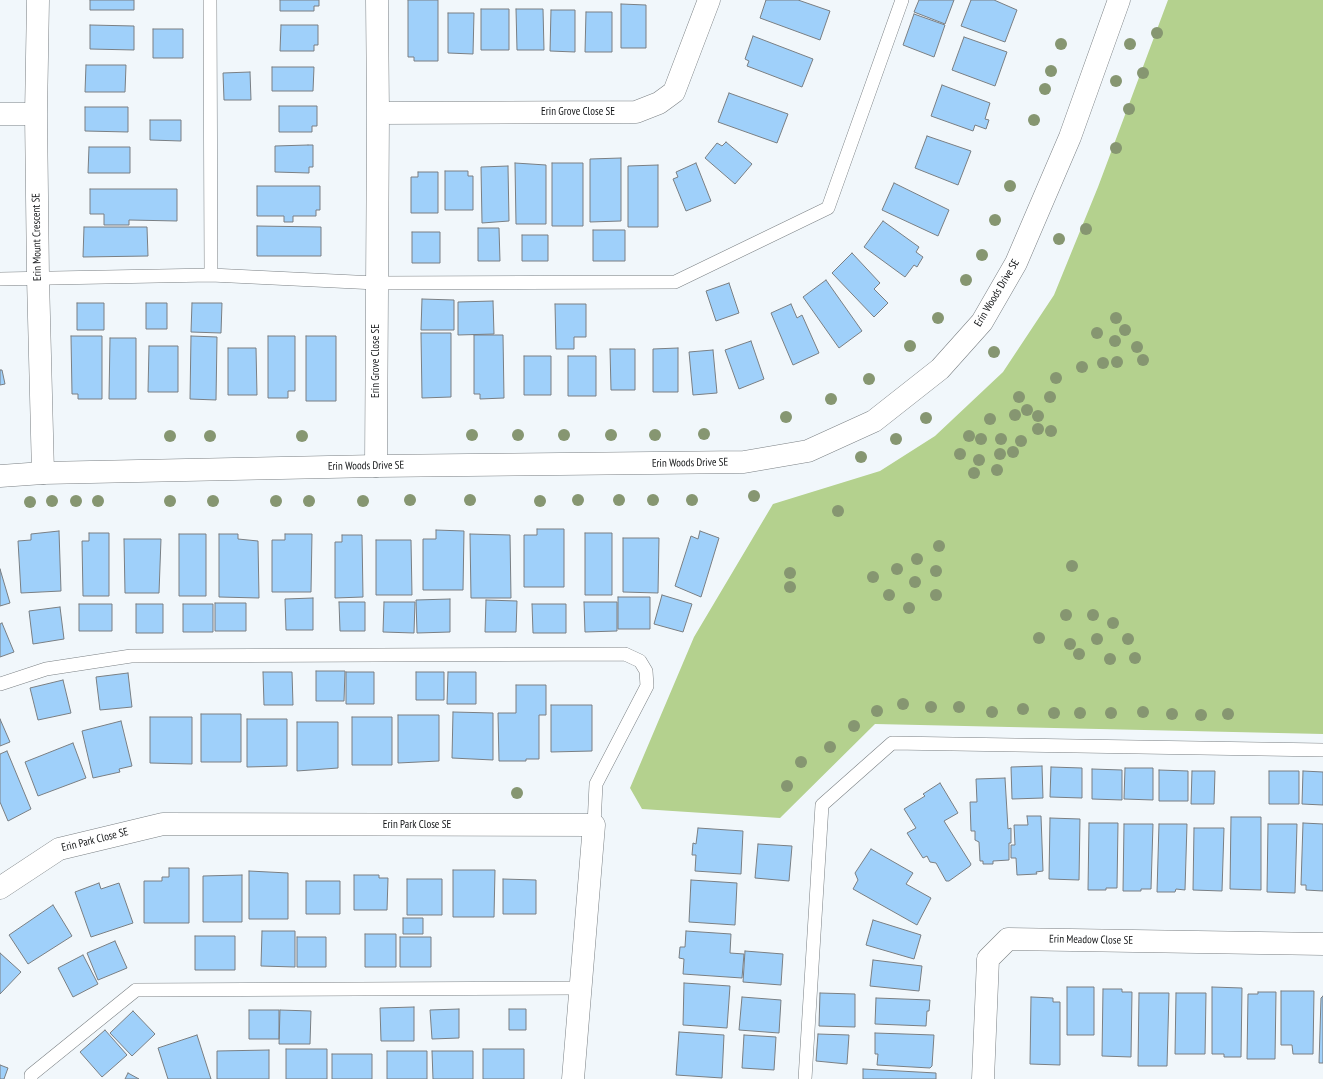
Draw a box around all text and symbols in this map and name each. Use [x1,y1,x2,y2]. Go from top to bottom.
street label: Erin Grove Close SE [541,105,615,119]
street label: Erin Mount Crescent SE [30,193,44,281]
street label: Erin Woods Drive SE [972,257,1022,329]
street label: Erin Grove Close SE [369,324,383,398]
street label: Erin Woods Drive SE [652,456,728,470]
street label: Erin Woods Drive SE [328,459,404,473]
street label: Erin Park Close SE [383,818,451,832]
street label: Erin Park Close SE [60,825,130,855]
street label: Erin Meadow Close SE [1049,933,1133,947]

